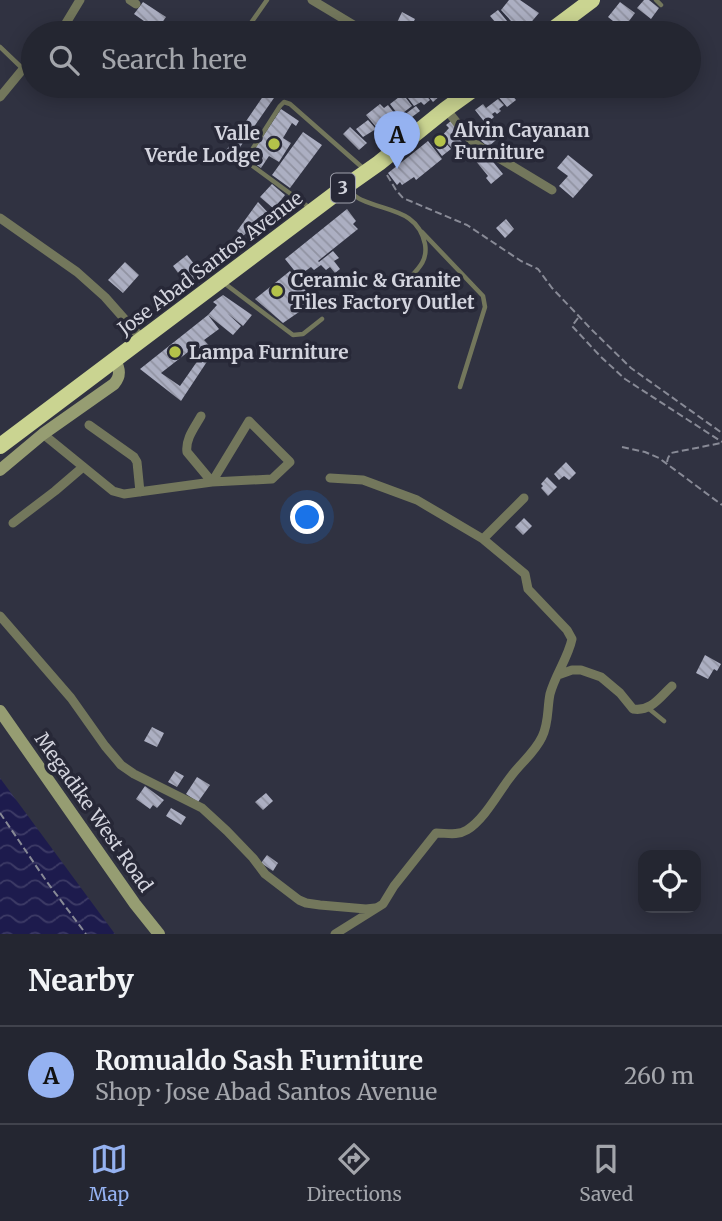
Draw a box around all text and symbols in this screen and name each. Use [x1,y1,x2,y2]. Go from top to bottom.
search box [21,21,701,98]
icon: search [45,41,83,79]
text: Search here [101,43,247,76]
pin: A [374,111,420,169]
place label: Alvin Cayanan Furniture [453,118,590,164]
place label: Valle Verde Lodge [144,121,260,167]
marker: Alvin Cayanan Furniture [432,133,448,149]
marker: Valle Verde Lodge [266,136,282,152]
road number: 3 [331,174,355,202]
street label: Jose Abad Santos Avenue [112,186,307,341]
place label: Ceramic & Granite Tiles Factory Outlet [291,268,475,314]
marker: Ceramic & Granite Tiles Factory Outlet [269,283,285,299]
place label: Lampa Furniture [189,340,349,364]
marker: Lampa Furniture [167,344,183,360]
your location [290,500,324,534]
street label: Megadike West Road [30,727,158,897]
map controls [638,850,701,913]
button: locate [638,850,701,913]
text: Nearby [28,961,134,999]
text: Romualdo Sash Furniture [95,1044,423,1077]
text: A [43,1061,59,1090]
text: 260 m [624,1061,694,1090]
text: Shop · Jose Abad Santos Avenue [95,1077,437,1106]
tab: Map [89,1140,129,1206]
tab: Directions [307,1140,402,1206]
tab: Saved [579,1140,633,1206]

